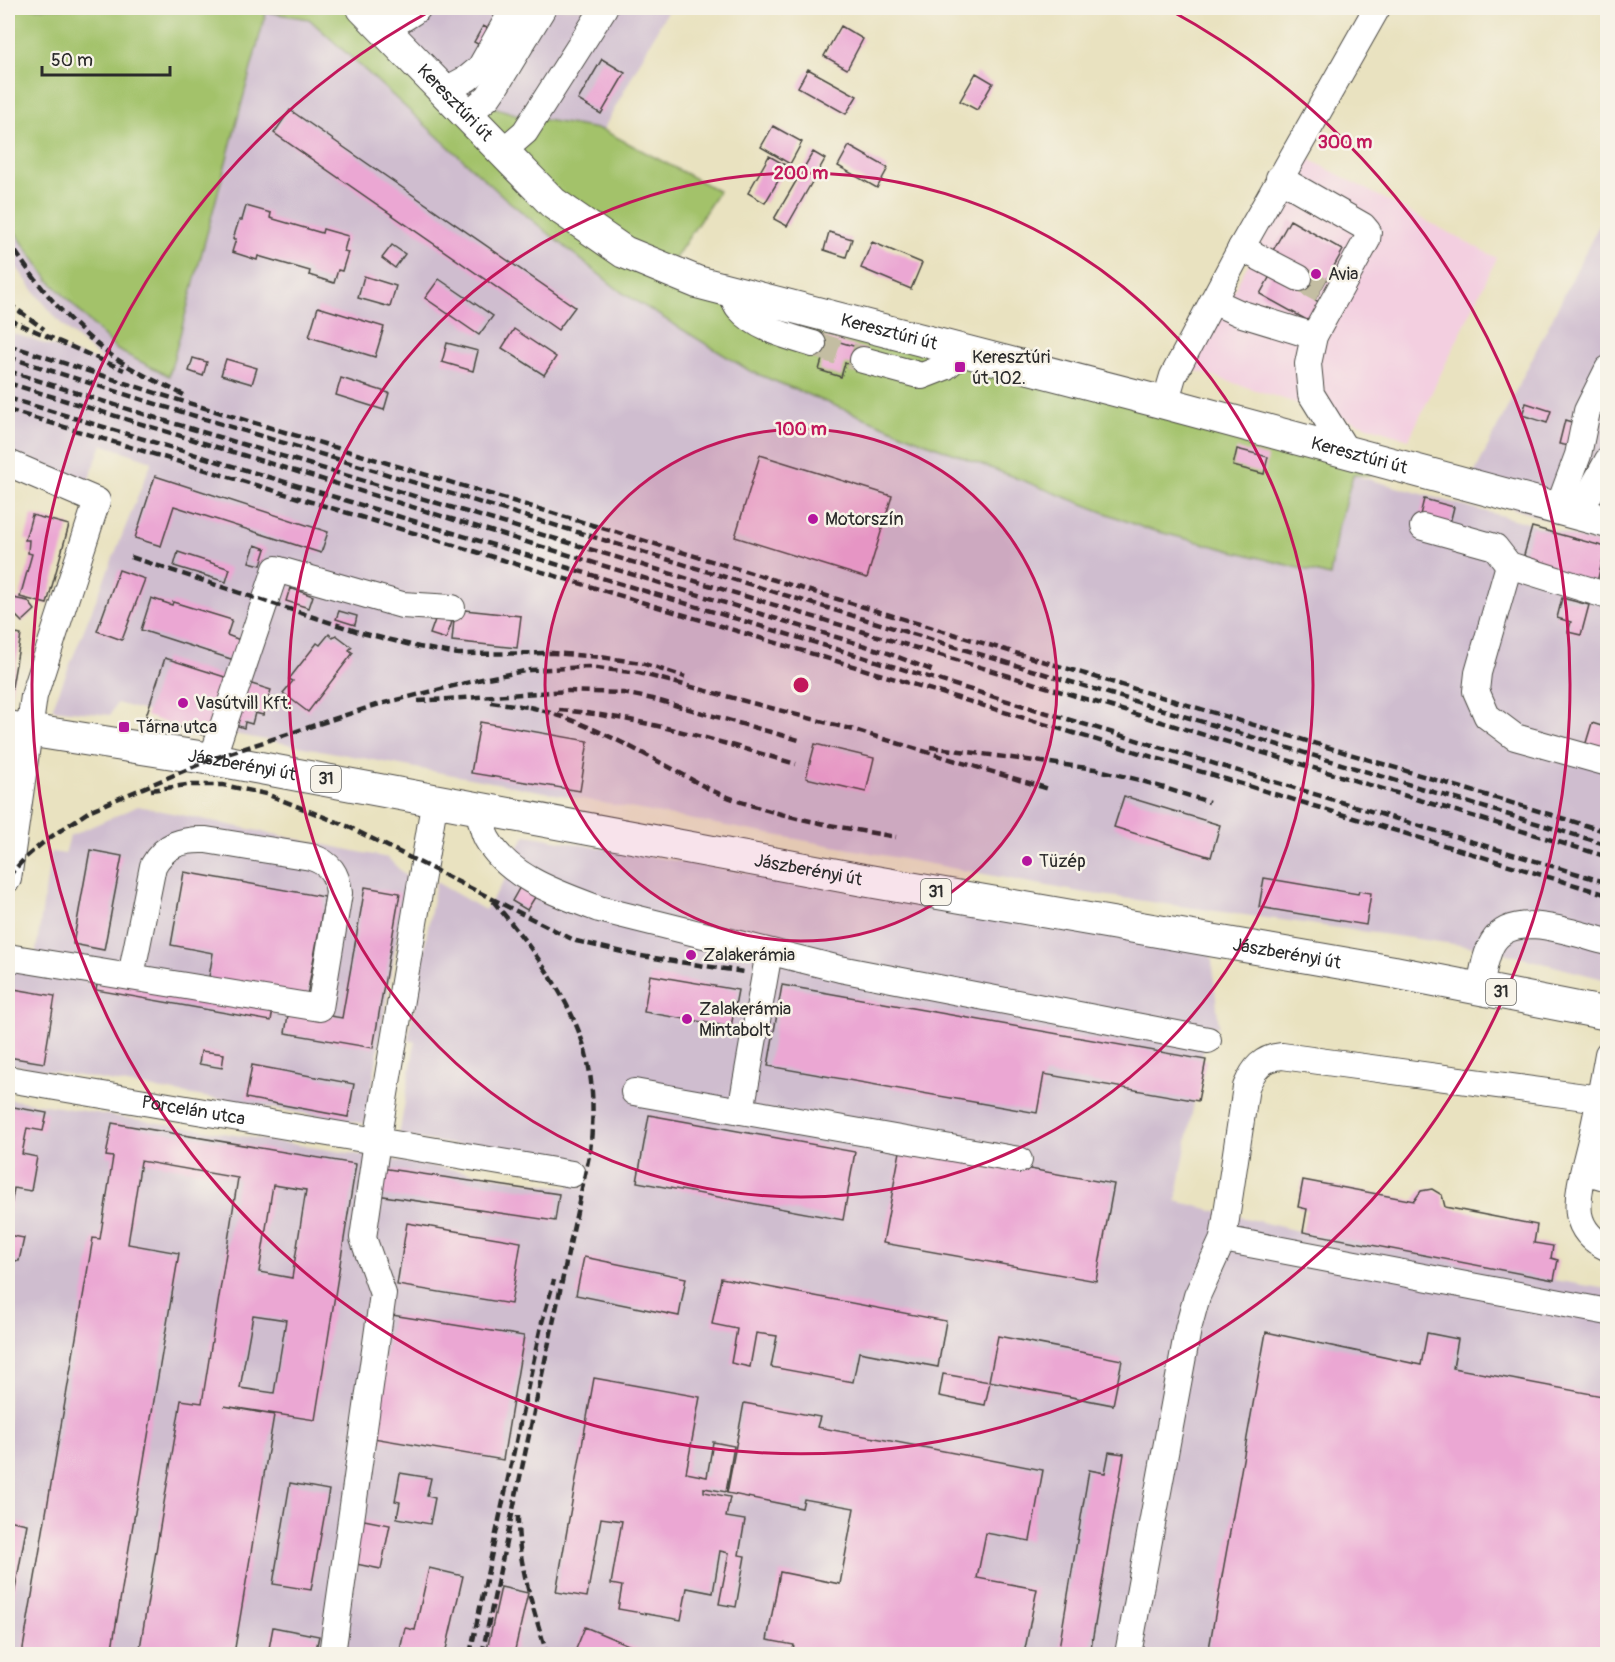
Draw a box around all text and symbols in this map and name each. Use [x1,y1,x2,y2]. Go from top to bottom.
scale bar [42,39,170,77]
text: 50 m [51,49,93,72]
street label: Keresztúri út [412,59,498,147]
text: 300 m [1318,131,1372,154]
text: 200 m [774,162,828,185]
place label: Avia [1328,263,1358,286]
marker: Avia [1309,267,1323,281]
street label: Keresztúri út [838,308,941,355]
place label: Keresztúri út 102. [972,346,1050,390]
marker: Keresztúri út 102. [953,360,967,374]
text: 100 m [775,418,827,441]
street label: Keresztúri út [1309,431,1411,479]
place label: Motorszín [825,508,904,531]
marker: Motorszín [806,512,820,526]
centre of rings [791,675,811,695]
place label: Vasútvill Kft. [195,692,292,715]
marker: Vasútvill Kft. [176,696,190,710]
place label: Tárna utca [136,716,217,739]
marker: Tárna utca [117,720,131,734]
street label: Jászberényi út [186,744,299,786]
road number: 31 [311,766,341,792]
street label: Jászberényi út [752,848,865,891]
place label: Tüzép [1039,850,1086,873]
marker: Tüzép [1020,854,1034,868]
road number: 31 [921,879,951,905]
street label: Jászberényi út [1231,933,1344,974]
place label: Zalakerámia [703,944,795,967]
marker: Zalakerámia [684,948,698,962]
road number: 31 [1486,979,1516,1005]
place label: Zalakerámia Mintabolt [699,998,791,1042]
marker: Zalakerámia Mintabolt [680,1012,694,1026]
street label: Porcelán utca [140,1090,247,1130]

